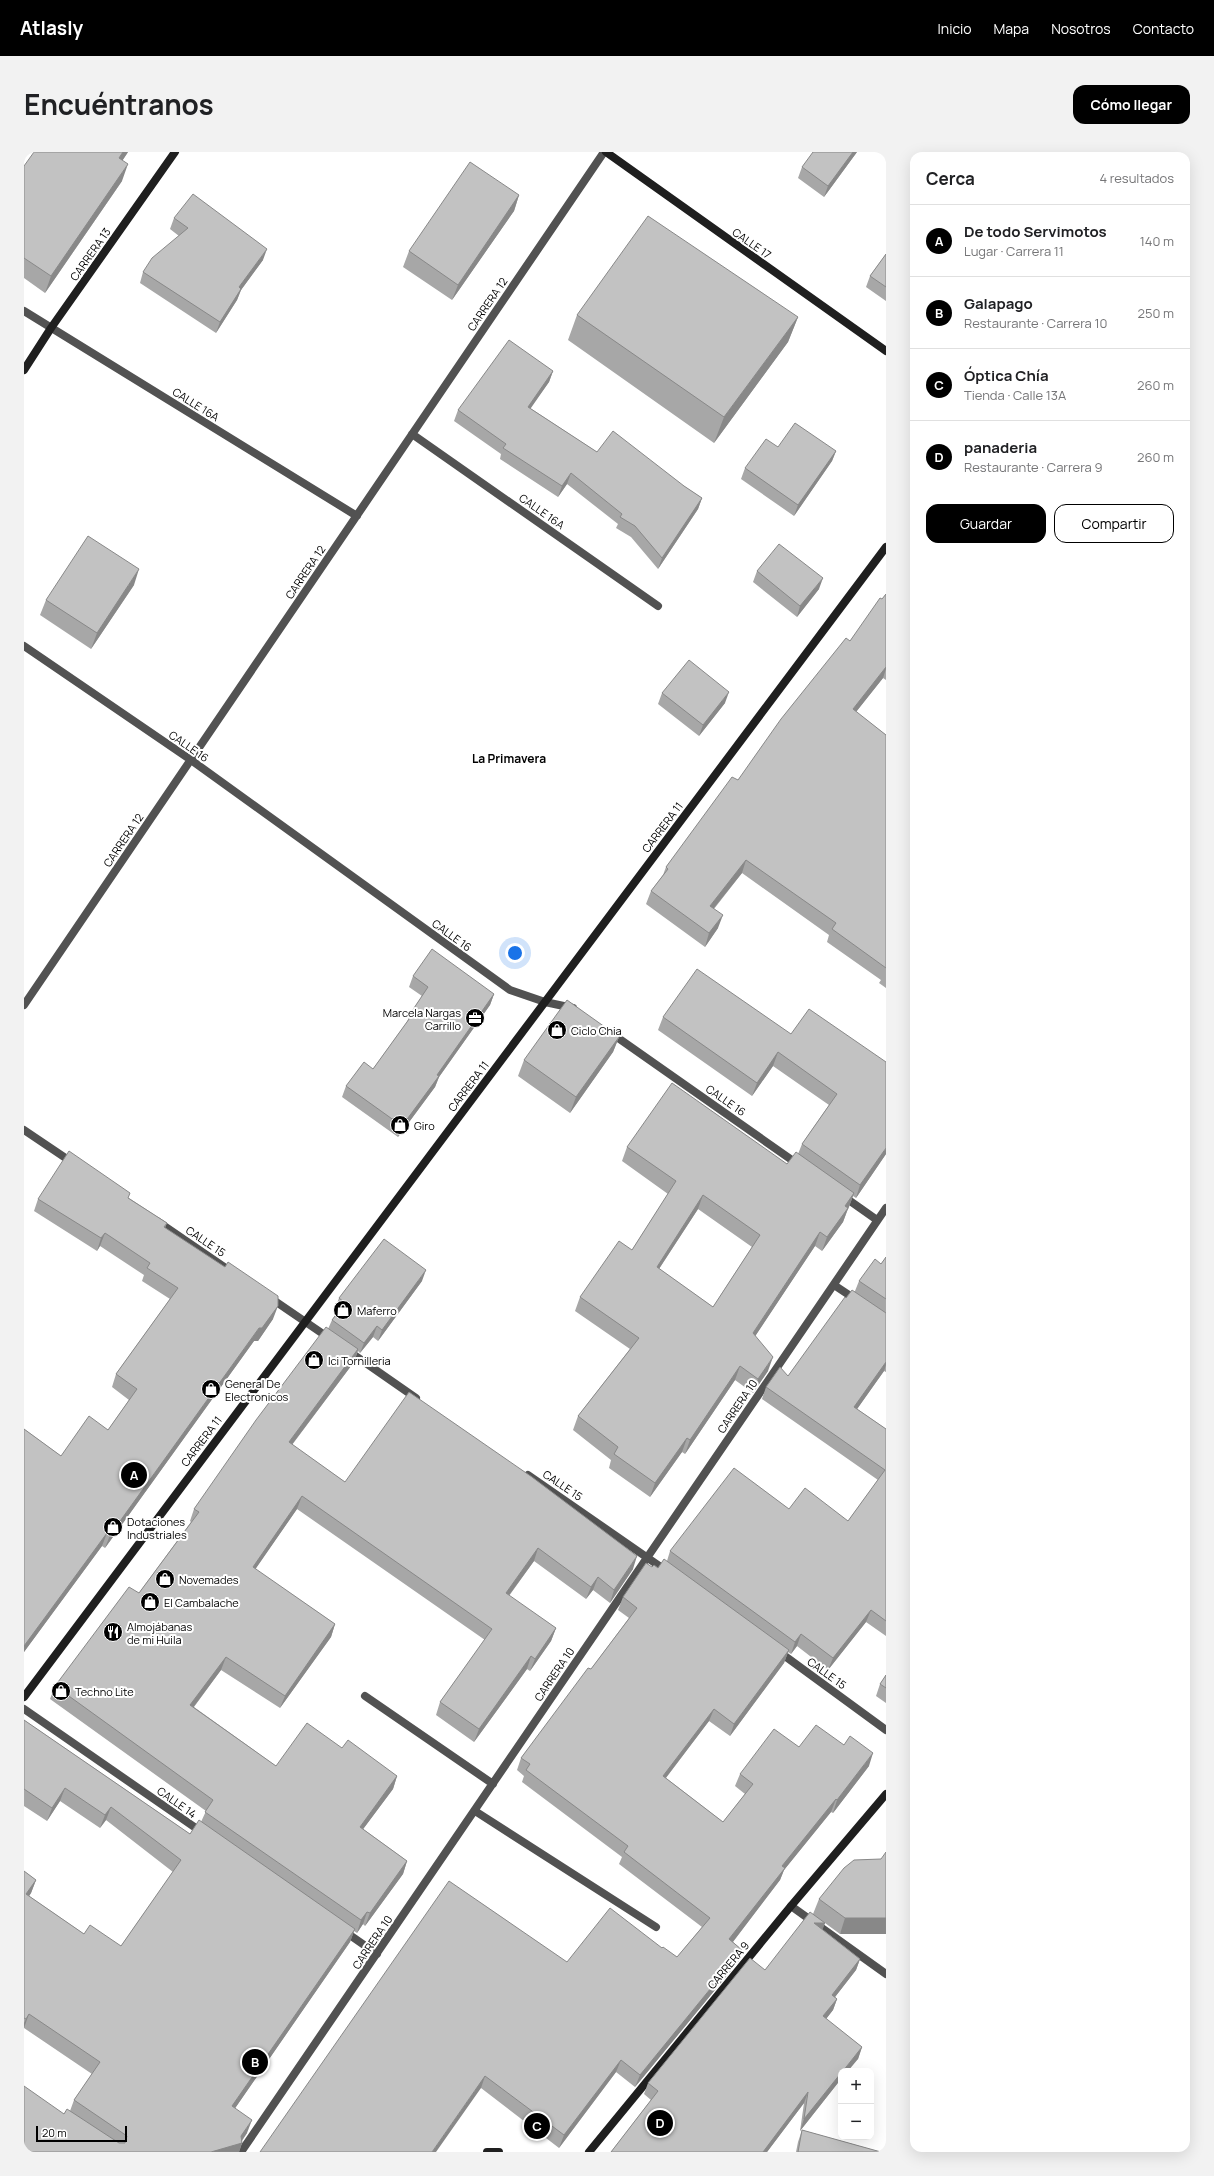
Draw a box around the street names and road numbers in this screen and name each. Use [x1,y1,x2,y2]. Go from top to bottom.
street label: CALLE 17 [730,224,774,262]
street label: CARRERA 13 [66,225,114,283]
street label: CARRERA 12 [464,274,510,334]
street label: CALLE 16A [170,384,222,424]
street label: CALLE 16A [516,490,568,532]
street label: CARRERA 12 [282,542,328,602]
street label: CALLE 16 [166,727,212,765]
street label: CARRERA 11 [638,799,686,855]
street label: CARRERA 12 [100,810,146,870]
street label: CALLE 16 [429,916,475,955]
street label: CARRERA 11 [444,1058,492,1114]
street label: CALLE 16 [703,1081,749,1119]
street label: CALLE 15 [183,1222,229,1260]
street label: CARRERA 10 [713,1376,761,1436]
street label: CARRERA 11 [177,1413,225,1469]
street label: CALLE 15 [540,1466,586,1504]
street label: CARRERA 10 [530,1644,578,1704]
street label: CALLE 15 [804,1654,850,1692]
street label: CALLE 14 [154,1783,200,1821]
street label: CARRERA 10 [348,1912,396,1972]
street label: CARRERA 9 [704,1938,752,1992]

